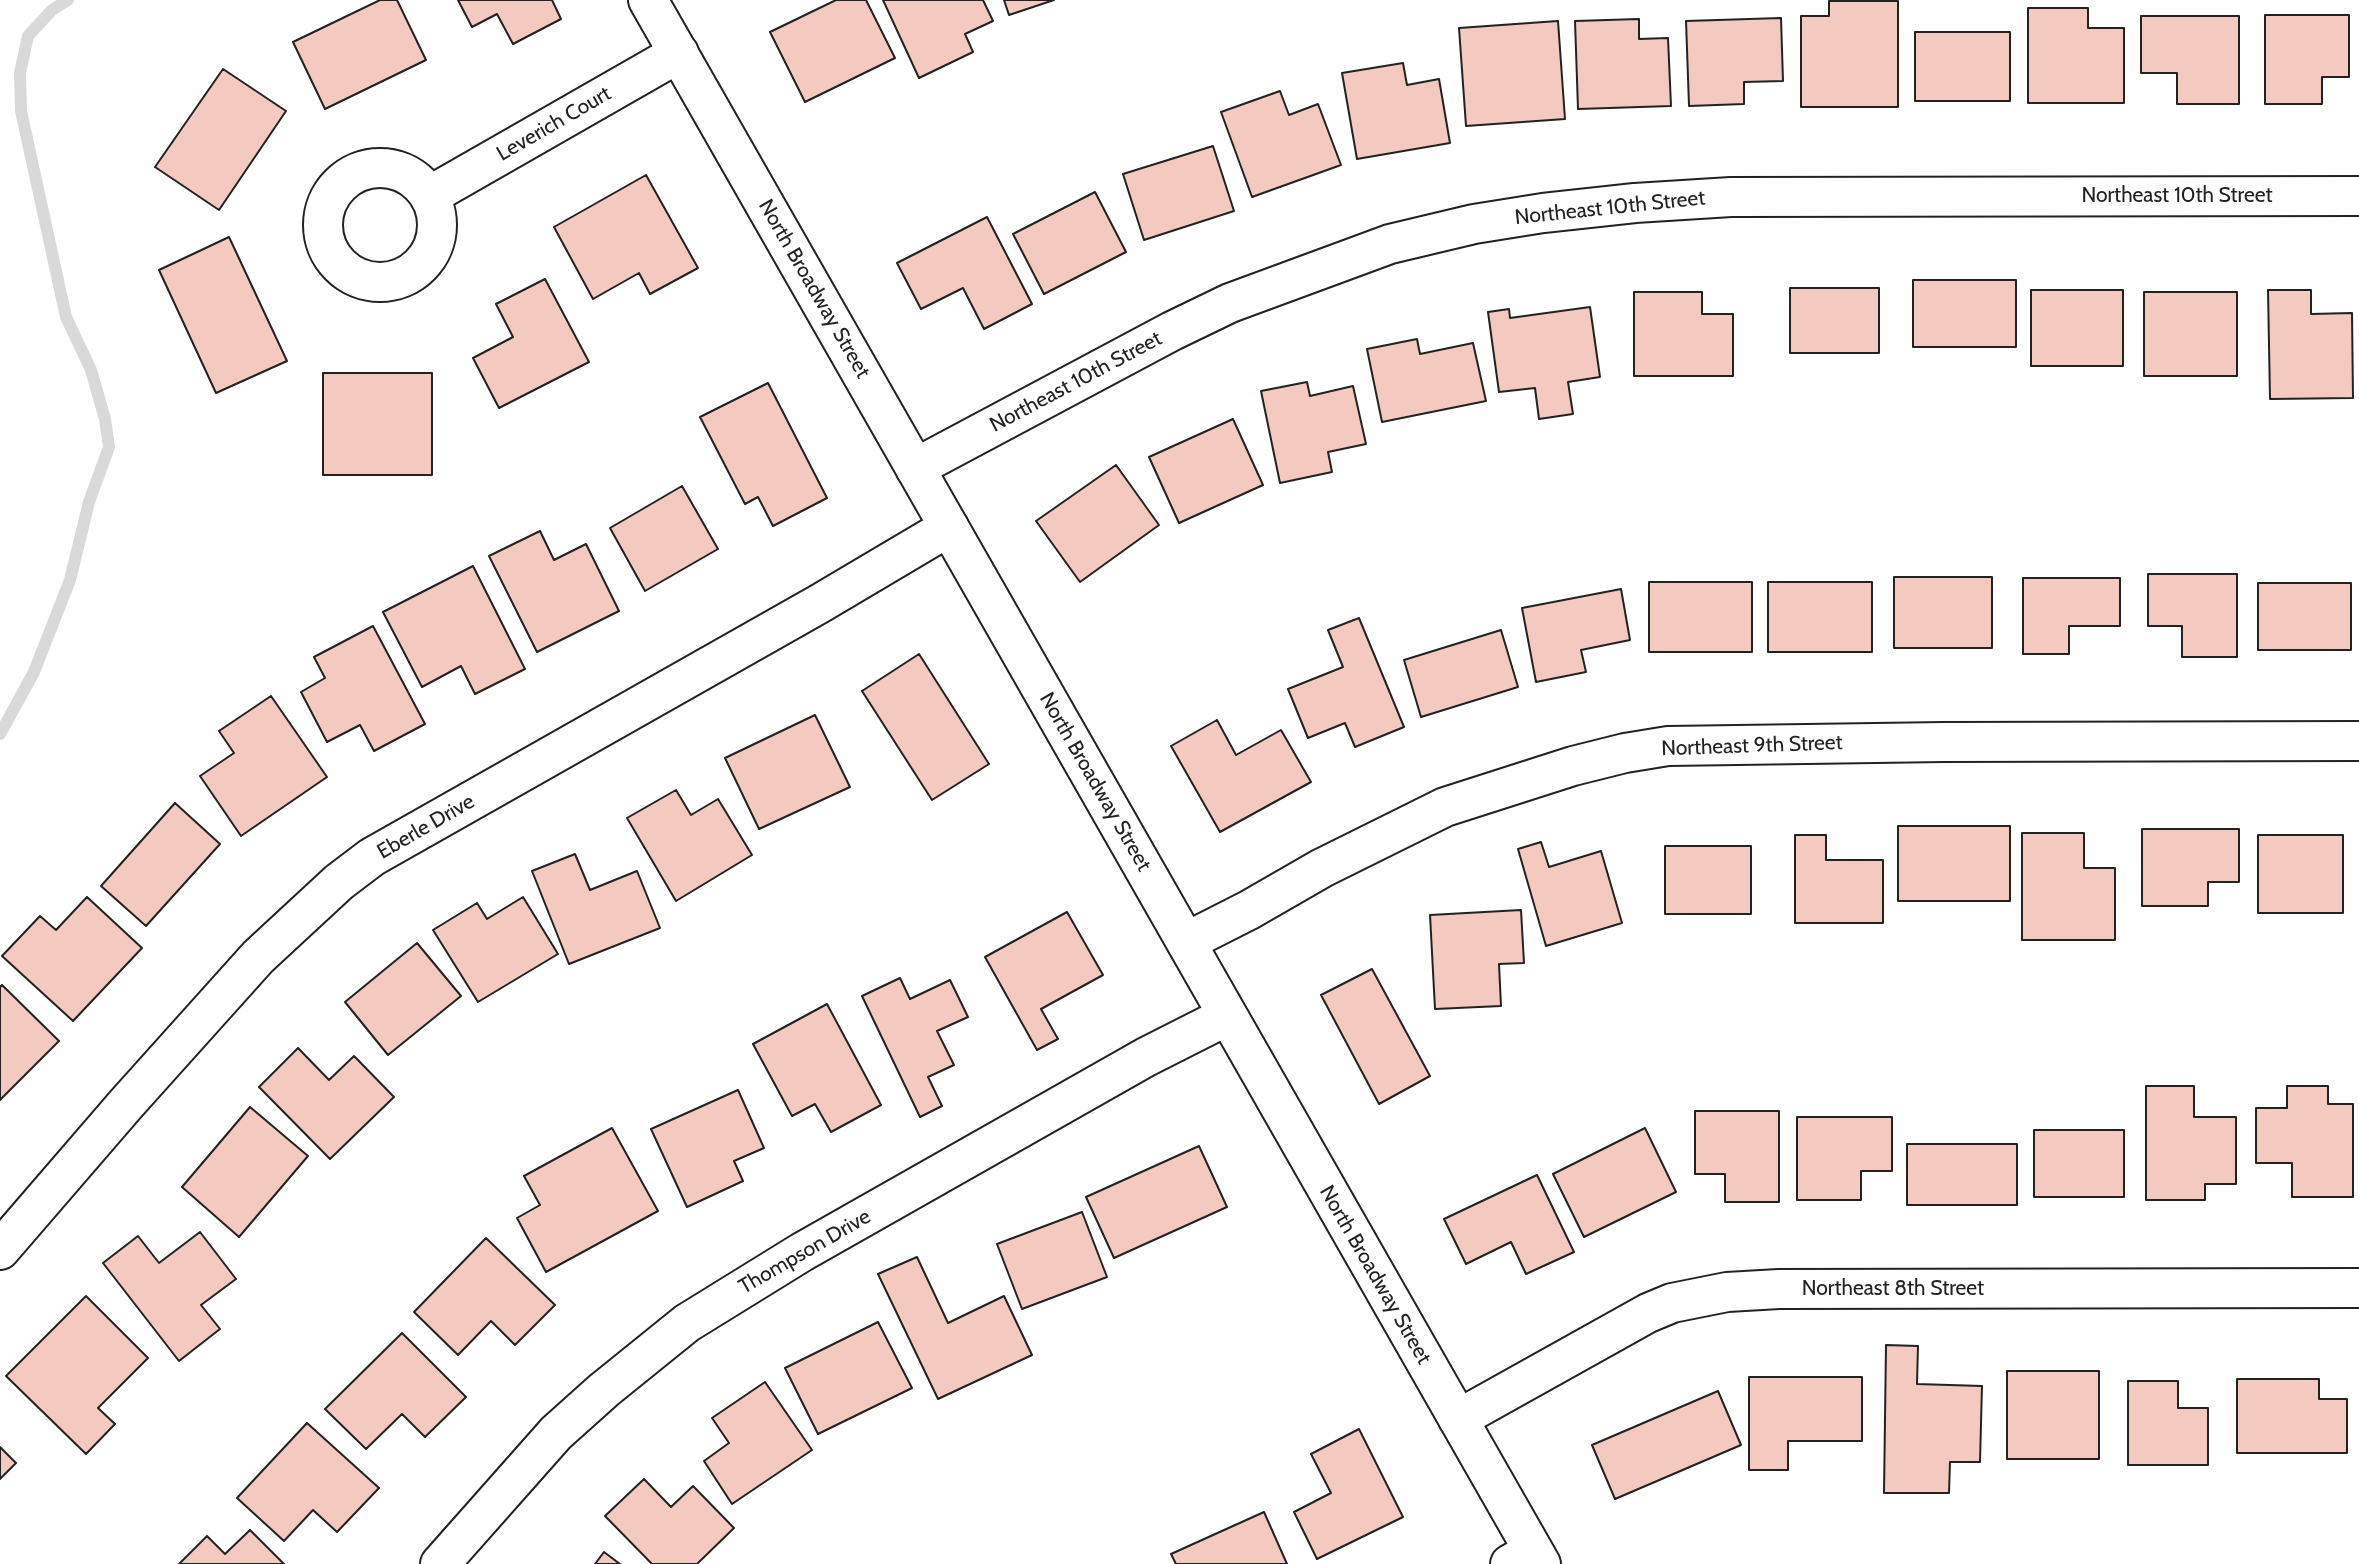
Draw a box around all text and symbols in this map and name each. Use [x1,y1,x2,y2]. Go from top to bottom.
street label: Leverich Court [492,81,616,167]
street label: Northeast 10th Street [2081,183,2273,209]
street label: Northeast 10th Street [1514,185,1706,231]
street label: North Broadway Street [753,195,875,383]
street label: Northeast 10th Street [986,326,1166,438]
street label: North Broadway Street [1034,688,1156,876]
street label: Northeast 9th Street [1661,730,1843,762]
street label: Eberle Drive [373,789,479,865]
street label: North Broadway Street [1314,1181,1436,1369]
street label: Thompson Drive [735,1204,875,1300]
street label: Northeast 8th Street [1802,1276,1984,1302]

